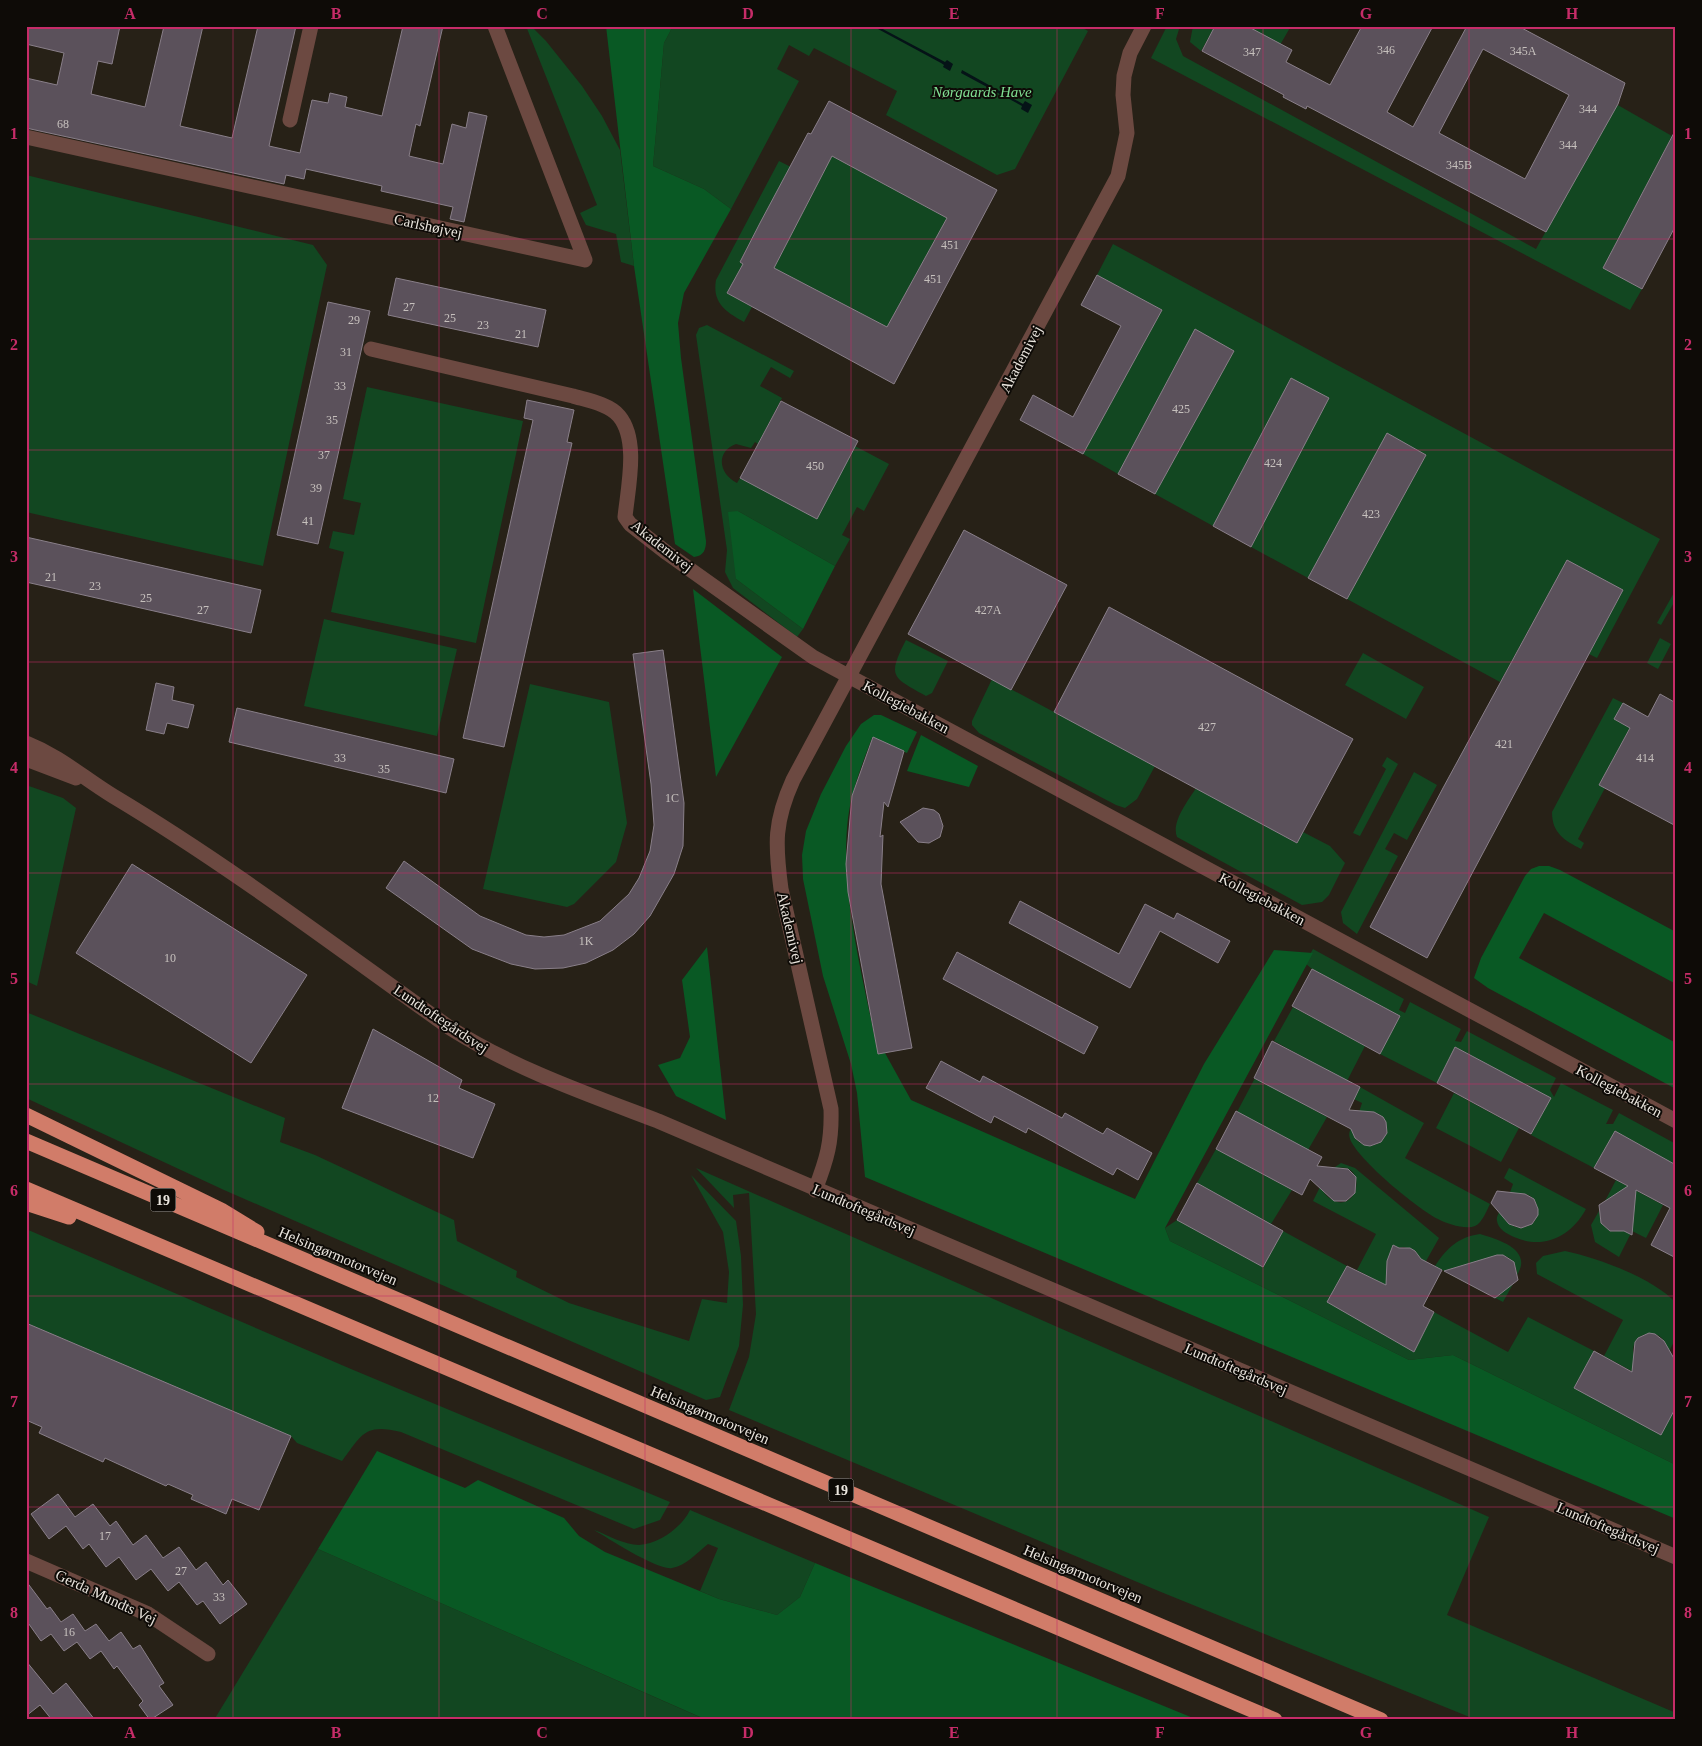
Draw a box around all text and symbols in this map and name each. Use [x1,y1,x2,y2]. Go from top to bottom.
text: A [124,5,136,22]
text: B [331,5,342,22]
text: C [536,5,548,22]
text: D [742,5,754,22]
text: E [949,5,959,22]
text: F [1155,5,1165,22]
text: G [1360,5,1373,22]
text: H [1566,5,1579,22]
house number: 346 [1377,43,1395,57]
house number: 345A [1510,44,1537,58]
house number: 347 [1243,45,1261,59]
park label: Nørgaards Have [931,84,1032,100]
house number: 344 [1579,102,1597,116]
house number: 68 [57,117,69,131]
text: 1 [10,125,18,142]
text: 1 [1684,125,1692,142]
house number: 344 [1559,138,1577,152]
house number: 345B [1446,158,1472,172]
street label: Carlshøjvej [393,211,463,241]
house number: 451 [941,238,959,252]
house number: 451 [924,272,942,286]
house number: 27 [403,300,415,314]
house number: 25 [444,311,456,325]
house number: 29 [348,313,360,327]
house number: 23 [477,318,489,332]
street label: Akademivej [997,323,1045,395]
house number: 21 [515,327,527,341]
text: 2 [10,336,18,353]
text: 2 [1684,336,1692,353]
house number: 31 [340,345,352,359]
house number: 33 [334,379,346,393]
house number: 425 [1172,402,1190,416]
house number: 35 [326,413,338,427]
house number: 37 [318,448,330,462]
house number: 424 [1264,456,1282,470]
house number: 450 [806,459,824,473]
house number: 39 [310,481,322,495]
house number: 423 [1362,507,1380,521]
house number: 41 [302,514,314,528]
street label: Akademivej [628,517,696,575]
text: 3 [10,548,18,565]
text: 3 [1684,548,1692,565]
house number: 21 [45,570,57,584]
house number: 23 [89,579,101,593]
house number: 25 [140,591,152,605]
house number: 27 [197,603,209,617]
house number: 427A [975,603,1002,617]
street label: Kollegiebakken [860,678,952,737]
house number: 427 [1198,720,1216,734]
house number: 421 [1495,737,1513,751]
house number: 33 [334,751,346,765]
house number: 414 [1636,751,1654,765]
text: 4 [10,759,18,776]
text: 4 [1684,759,1692,776]
house number: 35 [378,762,390,776]
house number: 1C [665,791,679,805]
street label: Kollegiebakken [1216,870,1308,929]
street label: Akademivej [774,890,806,966]
house number: 1K [579,934,594,948]
house number: 10 [164,951,176,965]
text: 5 [10,970,18,987]
text: 5 [1684,970,1692,987]
street label: Lundtoftegårdsvej [391,982,491,1056]
street label: Kollegiebakken [1573,1062,1665,1121]
house number: 12 [427,1091,439,1105]
street label: Lundtoftegårdsvej [810,1181,918,1239]
text: 6 [10,1182,18,1199]
text: 6 [1684,1182,1692,1199]
road number: 19 [150,1188,176,1212]
street label: Helsingørmotorvejen [276,1224,400,1288]
street label: Lundtoftegårdsvej [1182,1340,1290,1398]
street label: Helsingørmotorvejen [648,1383,772,1447]
text: 7 [10,1393,18,1410]
text: 7 [1684,1393,1692,1410]
road number: 19 [828,1478,854,1502]
street label: Lundtoftegårdsvej [1554,1499,1662,1557]
house number: 17 [99,1529,111,1543]
street label: Helsingørmotorvejen [1021,1542,1145,1606]
house number: 27 [175,1564,187,1578]
street label: Gerda Mundts Vej [53,1567,159,1627]
house number: 33 [213,1590,225,1604]
text: 8 [10,1604,18,1621]
text: 8 [1684,1604,1692,1621]
house number: 16 [63,1625,75,1639]
text: A [124,1724,136,1741]
text: B [331,1724,342,1741]
text: C [536,1724,548,1741]
text: D [742,1724,754,1741]
text: E [949,1724,959,1741]
text: F [1155,1724,1165,1741]
text: G [1360,1724,1373,1741]
text: H [1566,1724,1579,1741]

